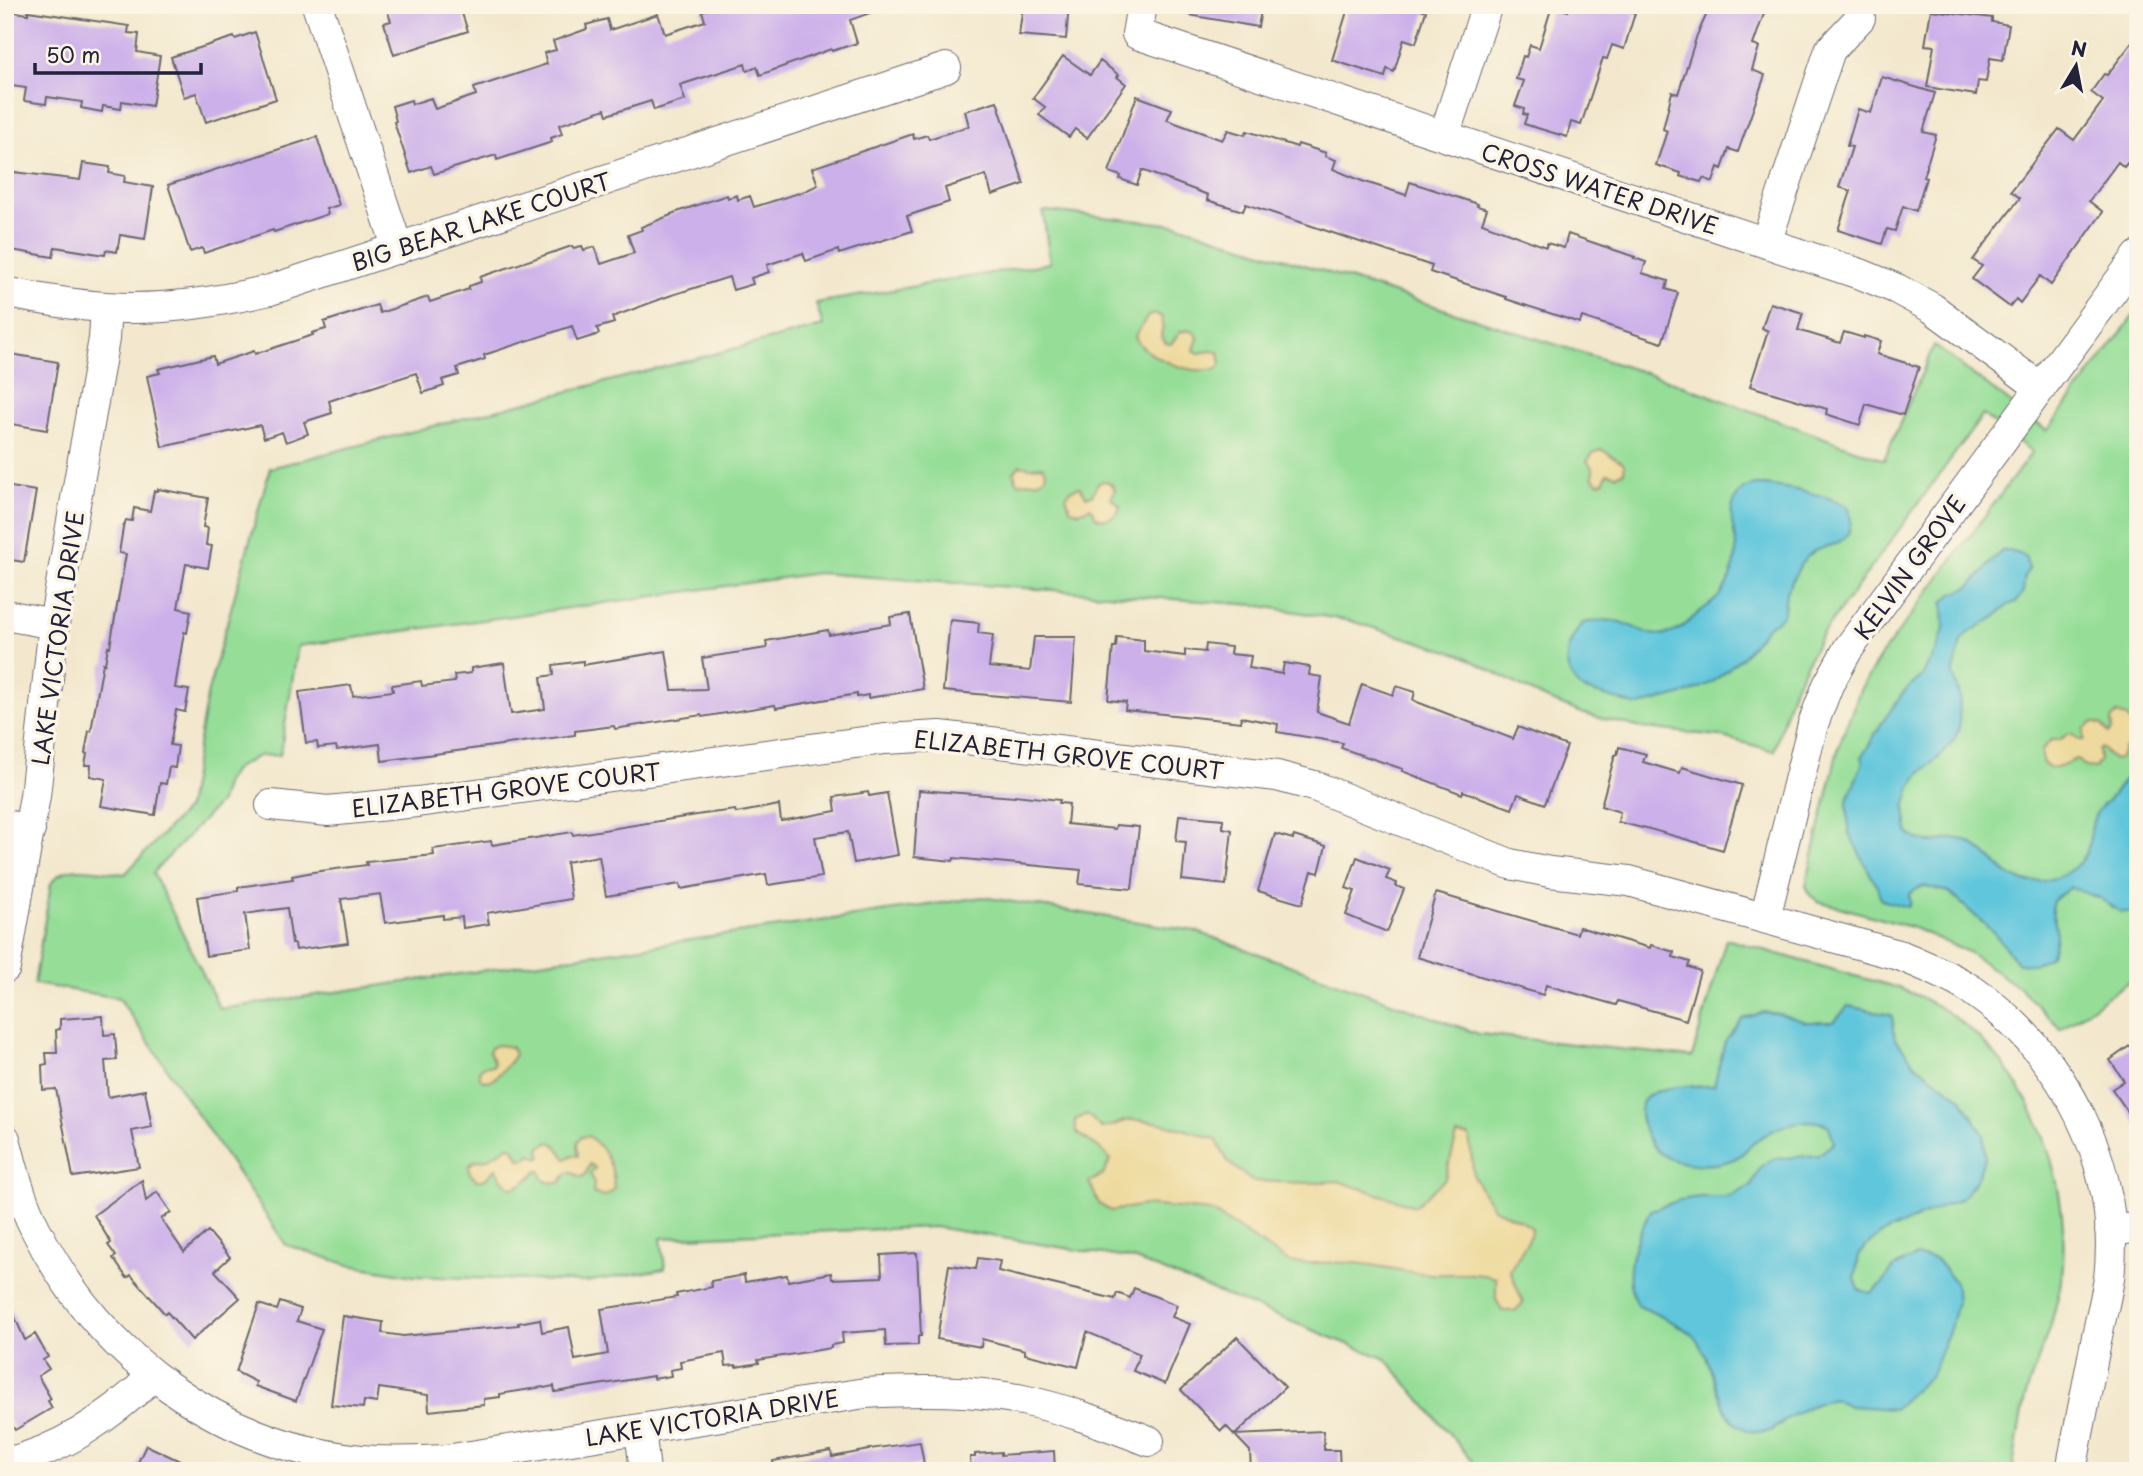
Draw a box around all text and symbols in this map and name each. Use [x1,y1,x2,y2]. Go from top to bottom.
scale bar [35,32,201,76]
north arrow [2042,32,2112,102]
text: N [2069,33,2089,63]
text: 50 m [46,38,100,70]
street label: CROSS WATER DRIVE [1477,133,1723,243]
street label: BIG BEAR LAKE COURT [347,162,615,279]
street label: KELVIN GROVE [1845,487,1973,647]
street label: LAKE VICTORIA DRIVE [22,509,92,767]
street label: ELIZABETH GROVE COURT [913,720,1226,788]
street label: ELIZABETH GROVE COURT [350,753,663,825]
street label: LAKE VICTORIA DRIVE [583,1380,841,1454]

